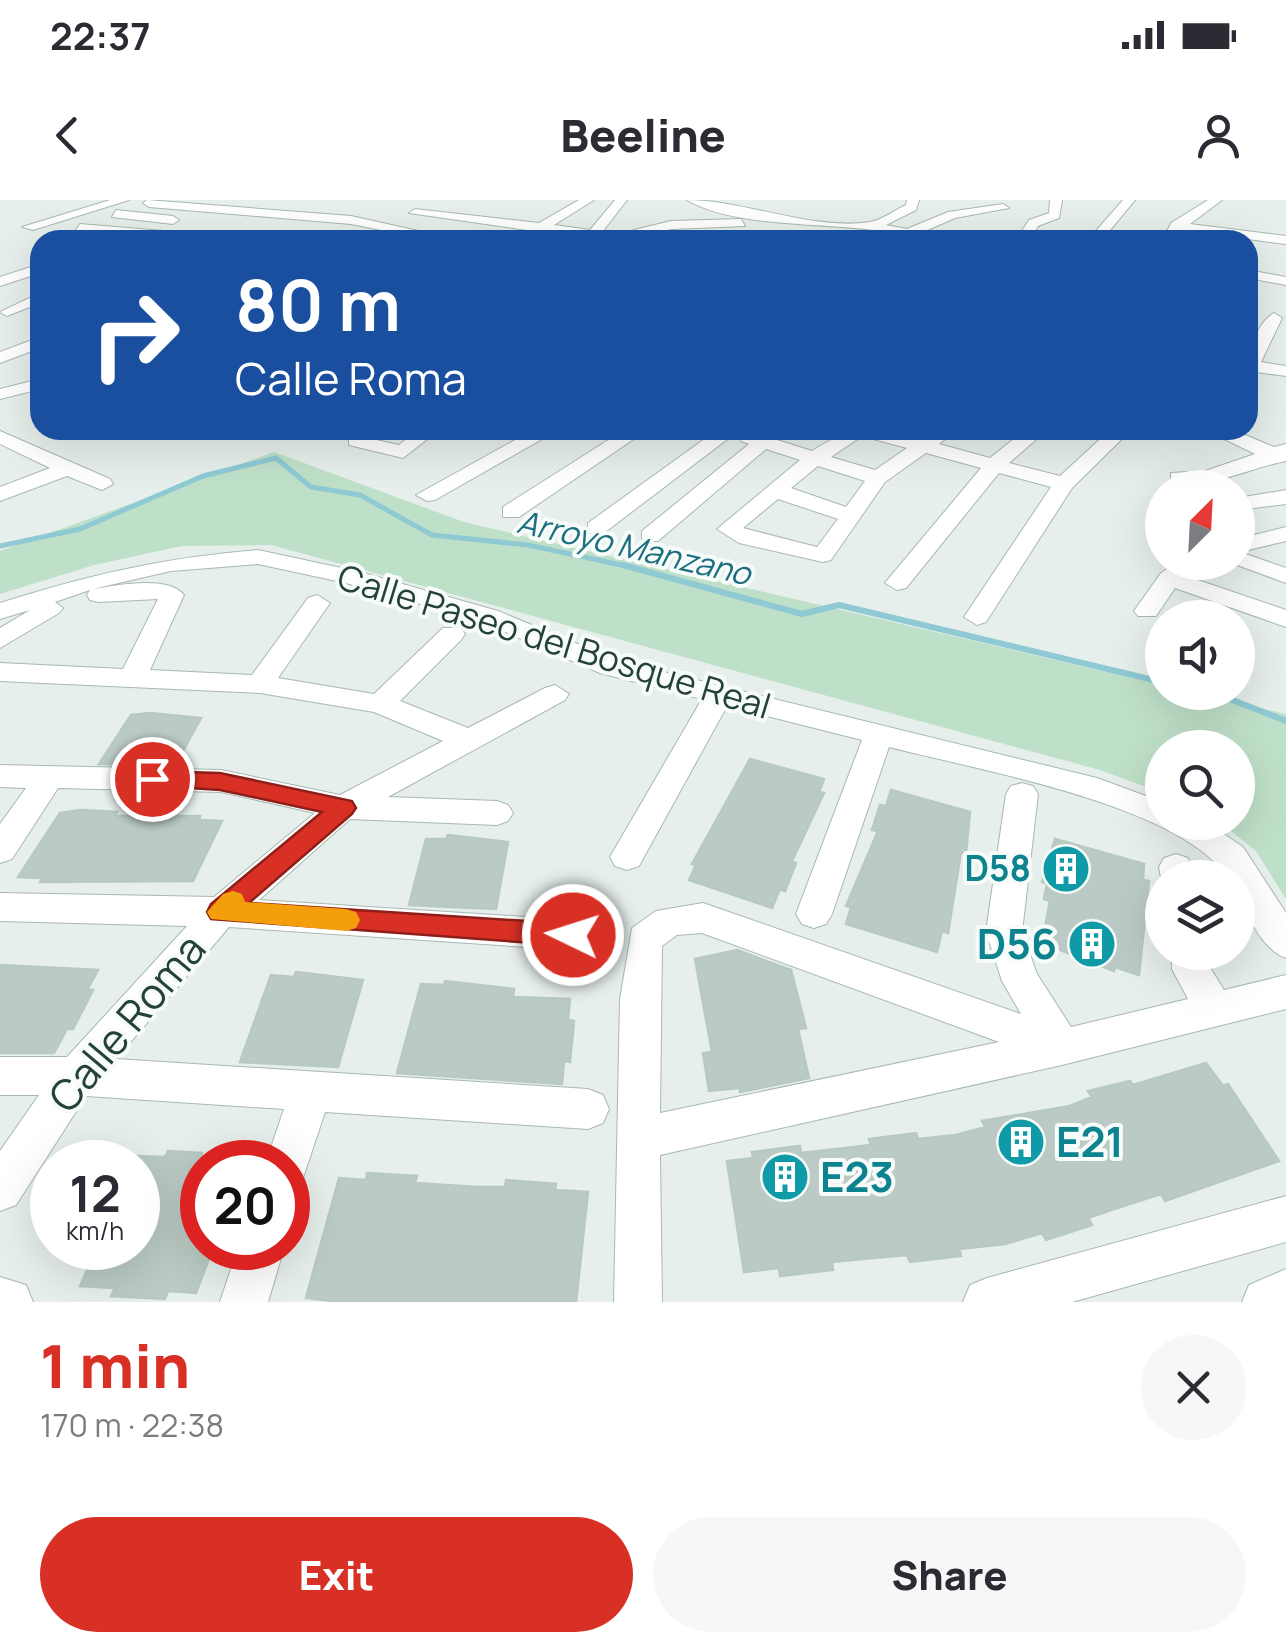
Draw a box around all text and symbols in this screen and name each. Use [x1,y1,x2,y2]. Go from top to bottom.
text: 22:37 [50,9,151,61]
text: Beeline [560,104,726,166]
icon: back [40,108,95,163]
icon: person [1191,108,1246,163]
text: 80 m [235,256,401,352]
icon: right [70,270,200,400]
text: Calle Roma [235,347,467,409]
north arrow [1145,470,1255,580]
map controls [1145,470,1255,970]
water label: Arroyo Manzano [513,499,757,596]
street label: Calle Paseo del Bosque Real [332,552,777,730]
button: sound [1145,600,1255,710]
button: search [1145,730,1255,840]
pin [110,737,195,822]
icon: arrive [125,752,180,807]
building icon: D58 [1040,843,1092,895]
place label: D58 [965,844,1031,892]
button: layers [1145,860,1255,970]
position arrow [521,883,625,987]
place label: D56 [977,914,1057,972]
building icon: D56 [1066,918,1118,970]
street label: Calle Roma [35,921,218,1124]
place label: E21 [1056,1112,1124,1170]
building icon: E21 [995,1116,1047,1168]
speed limit sign: 20 [180,1140,310,1270]
place label: E23 [820,1147,894,1205]
building icon: E23 [759,1151,811,1203]
text: 12 [69,1159,121,1227]
text: km/h [66,1213,124,1248]
text: 1 min [40,1324,190,1406]
button: close [1141,1335,1246,1440]
text: 170 m · 22:38 [40,1403,224,1447]
button: Exit [40,1517,633,1632]
button: Share [653,1517,1246,1632]

